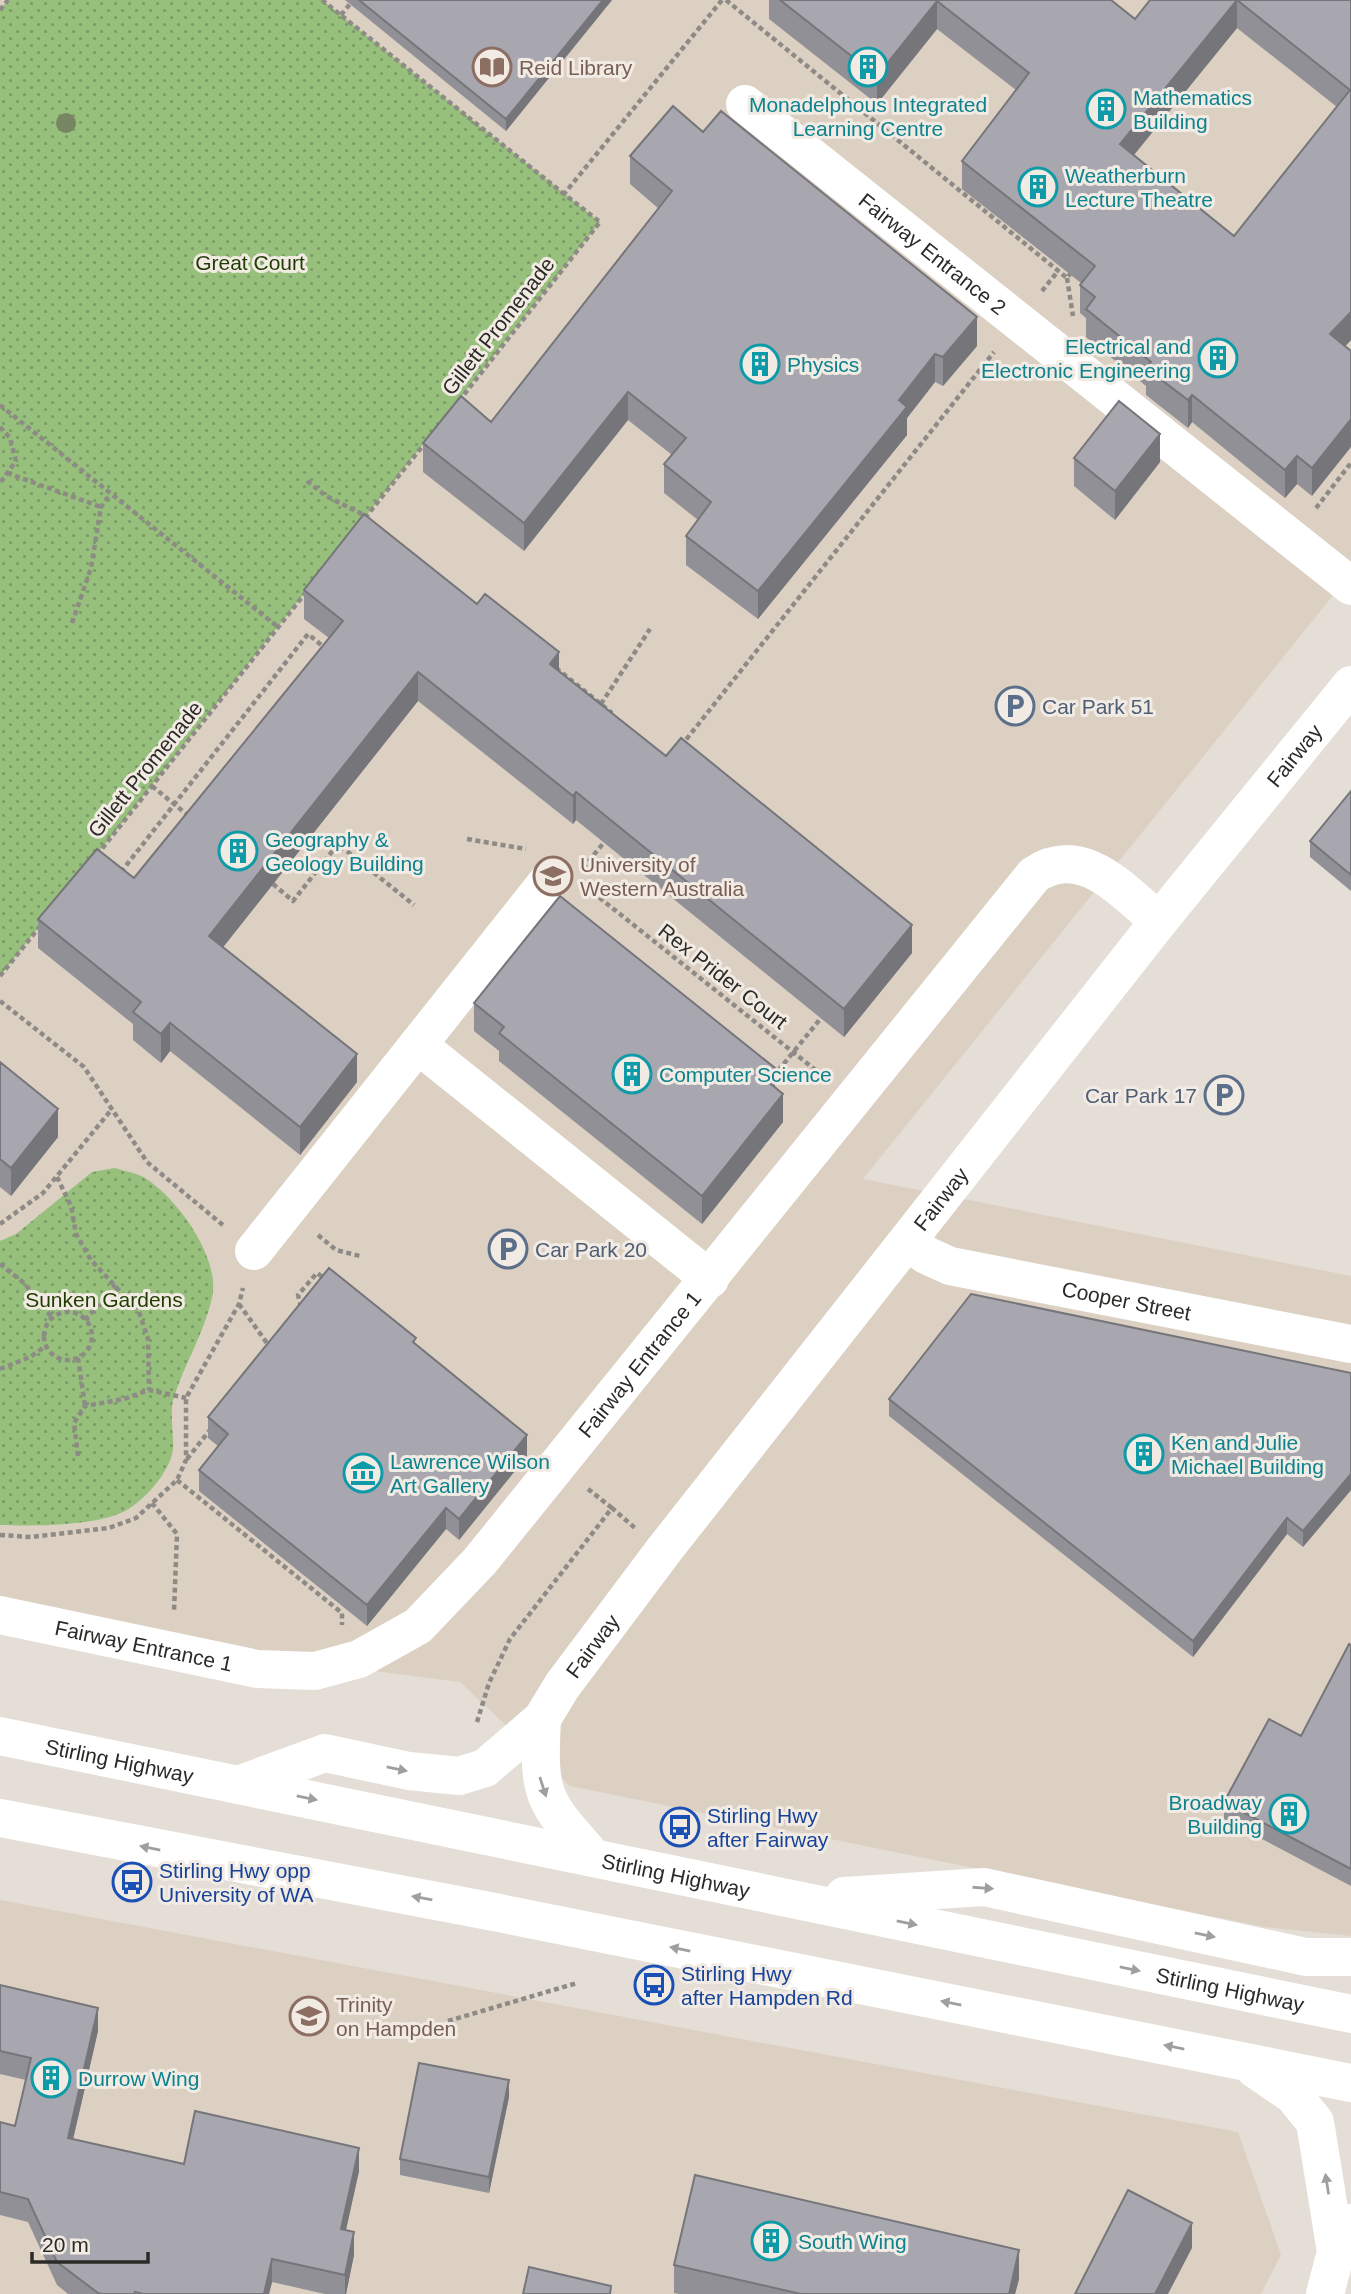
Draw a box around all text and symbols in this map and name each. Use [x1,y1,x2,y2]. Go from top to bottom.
library icon: Reid Library [471,46,513,88]
building icon: Monadelphous Integrated Learning Centre [847,46,889,88]
place label: Reid Library [519,56,633,79]
place label: Mathematics Building [1133,86,1252,133]
building icon: Mathematics Building [1085,88,1127,130]
place label: Monadelphous Integrated Learning Centre [749,93,987,140]
place label: Weatherburn Lecture Theatre [1065,164,1213,211]
building icon: Weatherburn Lecture Theatre [1017,166,1059,208]
street label: Fairway Entrance 2 [855,188,1011,319]
park label: Great Court [195,251,305,274]
street label: Gillett Promenade [437,253,559,399]
place label: Electrical and Electronic Engineering [981,335,1191,382]
building icon: Electrical and Electronic Engineering [1197,337,1239,379]
building icon: Physics [739,343,781,385]
place label: Physics [787,353,859,376]
parking icon: Car Park 51 [994,685,1036,727]
place label: Car Park 51 [1042,695,1154,718]
street label: Gillett Promenade [83,696,207,842]
street label: Fairway [1262,719,1326,791]
place label: Geography & Geology Building [265,828,424,875]
building icon: Geography & Geology Building [217,830,259,872]
place label: University of Western Australia [580,853,745,900]
school or university icon: University of Western Australia [532,855,574,897]
street label: Rex Prider Court [654,919,792,1033]
building icon: Computer Science [611,1053,653,1095]
place label: Computer Science [659,1063,832,1086]
parking icon: Car Park 17 [1203,1074,1245,1116]
place label: Car Park 17 [1085,1084,1197,1107]
street label: Fairway [909,1162,973,1235]
parking icon: Car Park 20 [487,1228,529,1270]
place label: Car Park 20 [535,1238,647,1261]
street label: Cooper Street [1060,1277,1193,1324]
street label: Fairway Entrance 1 [573,1286,705,1442]
park label: Sunken Gardens [25,1288,183,1311]
place label: Ken and Julie Michael Building [1171,1431,1324,1478]
building icon: Ken and Julie Michael Building [1123,1433,1165,1475]
place label: Lawrence Wilson Art Gallery [390,1450,550,1497]
museum icon: Lawrence Wilson Art Gallery [342,1452,384,1494]
street label: Fairway [561,1609,624,1682]
street label: Fairway Entrance 1 [53,1615,235,1675]
street label: Stirling Highway [43,1734,196,1787]
one-way arrow [386,1763,408,1774]
one-way arrow [539,1777,549,1798]
place label: Broadway Building [1169,1791,1262,1838]
one-way arrow [296,1793,318,1804]
building icon: Broadway Building [1268,1793,1310,1835]
place label: Stirling Hwy after Fairway [707,1804,829,1851]
bus stop icon: Stirling Hwy after Fairway [659,1806,701,1848]
one-way arrow [139,1842,161,1853]
street label: Stirling Highway [600,1849,752,1902]
place label: Stirling Hwy opp University of WA [159,1859,313,1906]
bus stop icon: Stirling Hwy opp University of WA [111,1861,153,1903]
one-way arrow [972,1883,994,1894]
one-way arrow [411,1893,433,1904]
one-way arrow [896,1918,918,1929]
one-way arrow [1194,1930,1216,1941]
one-way arrow [669,1944,691,1955]
place label: Stirling Hwy after Hampden Rd [681,1962,853,2009]
one-way arrow [1119,1963,1141,1974]
street label: Stirling Highway [1154,1963,1307,2016]
bus stop icon: Stirling Hwy after Hampden Rd [633,1964,675,2006]
place label: Trinity on Hampden [336,1993,456,2040]
school or university icon: Trinity on Hampden [288,1995,330,2037]
one-way arrow [940,1998,962,2009]
one-way arrow [1163,2041,1185,2052]
building icon: Durrow Wing [30,2057,72,2099]
place label: Durrow Wing [78,2067,199,2090]
one-way arrow [1321,2173,1332,2195]
scale bar [32,2220,147,2264]
building icon: South Wing [750,2220,792,2262]
place label: South Wing [798,2230,907,2253]
text: 20 m [42,2233,89,2256]

